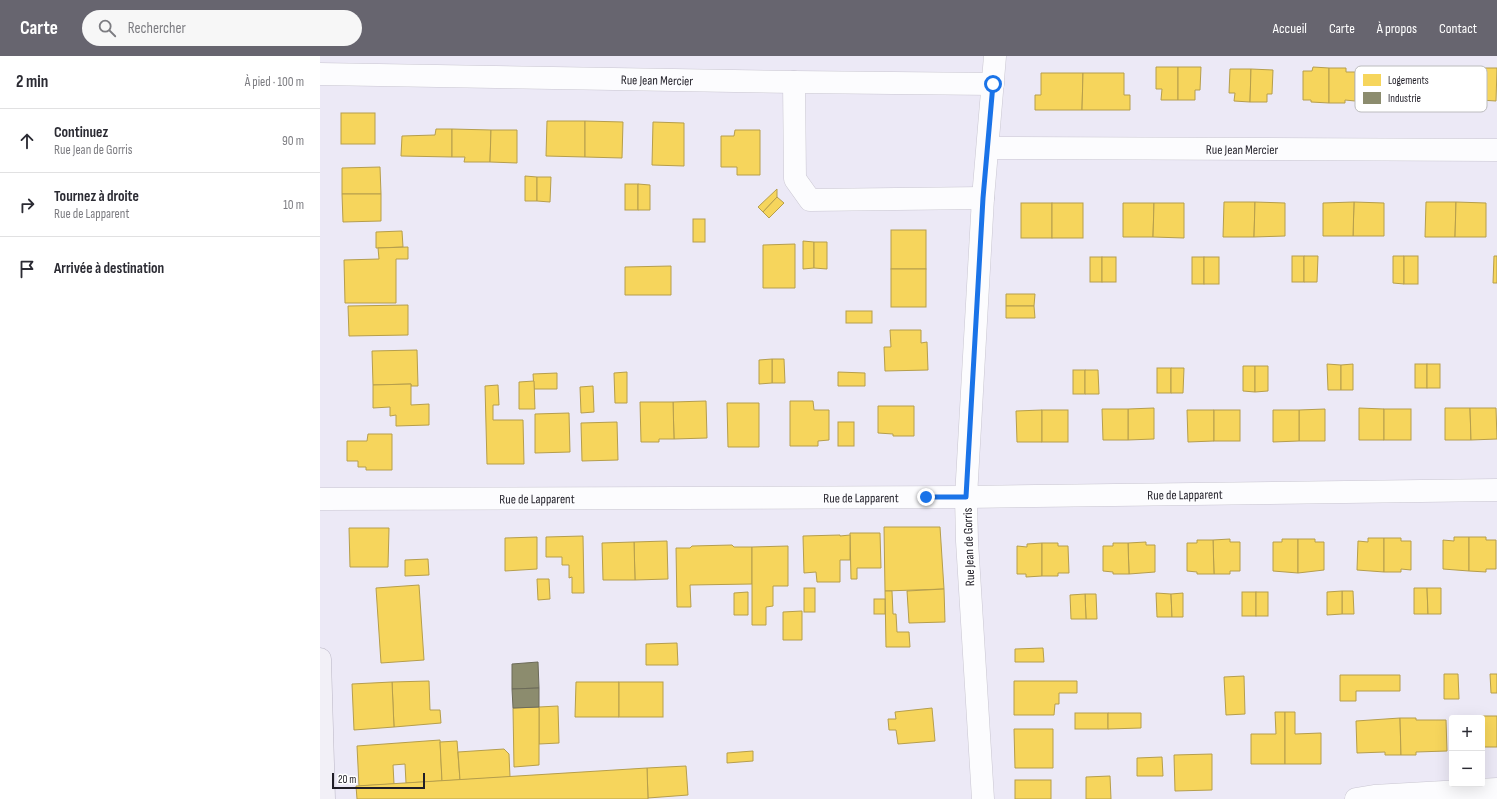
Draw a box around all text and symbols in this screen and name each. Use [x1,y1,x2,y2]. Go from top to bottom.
search box [82,10,362,46]
text: Carte [20,17,58,40]
icon: search [96,17,118,39]
text: Rechercher [128,19,186,38]
text: Accueil [1273,20,1307,37]
text: Carte [1329,20,1355,37]
text: À propos [1377,20,1417,37]
text: Contact [1439,20,1477,37]
legend [1355,66,1487,112]
text: 2 min [16,72,48,92]
street label: Rue Jean Mercier [621,72,694,89]
text: À pied · 100 m [245,74,304,90]
text: Logements [1388,74,1429,87]
route start [984,75,1002,93]
text: Industrie [1388,92,1421,105]
text: Continuez [54,123,108,142]
icon: ahead [16,130,38,152]
text: 90 m [282,133,304,149]
text: Rue Jean de Gorris [54,142,132,158]
street label: Rue Jean Mercier [1206,142,1279,158]
text: Tournez à droite [54,187,139,206]
icon: right [16,194,38,216]
text: 10 m [283,197,304,213]
text: Rue de Lapparent [54,206,129,222]
icon: arrive [16,258,38,280]
text: Arrivée à destination [54,259,164,278]
street label: Rue de Lapparent [1147,487,1223,504]
route end [917,488,935,506]
street label: Rue de Lapparent [823,490,899,506]
street label: Rue de Lapparent [499,491,575,507]
street label: Rue Jean de Gorris [960,507,978,586]
map controls [1449,715,1485,787]
button: + [1449,715,1485,751]
button: − [1449,751,1485,787]
scale bar [332,771,425,790]
text: 20 m [338,773,356,786]

